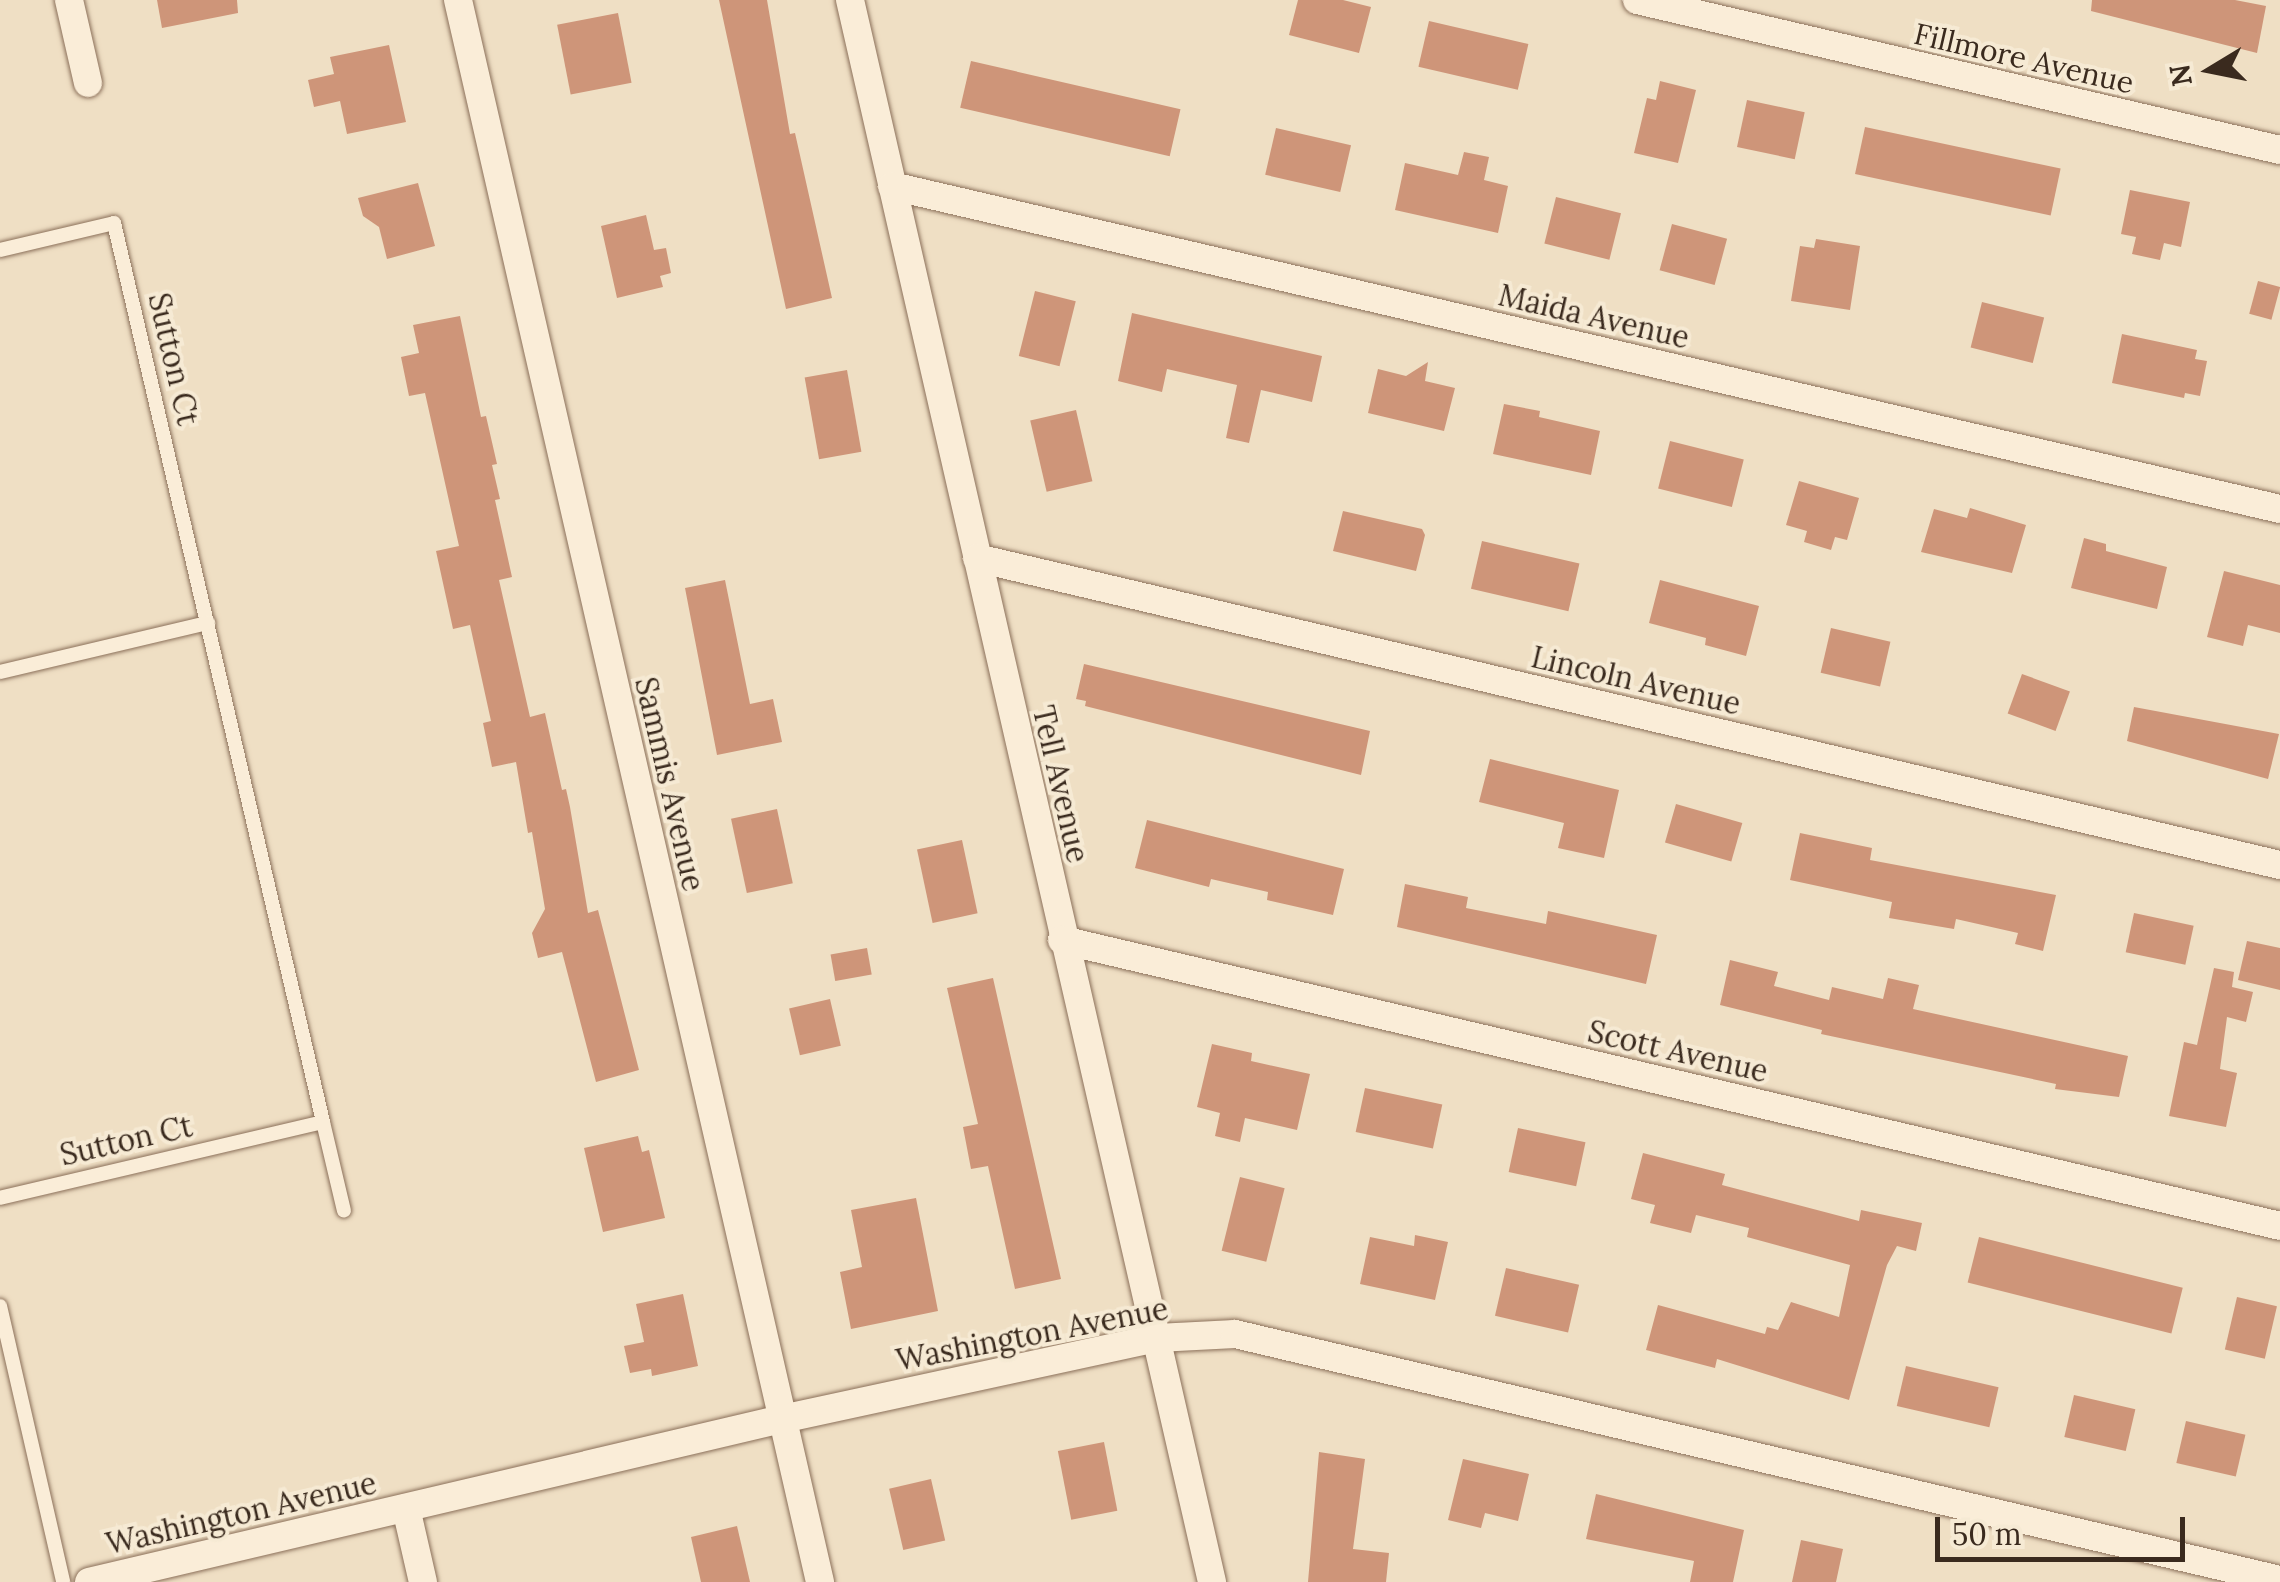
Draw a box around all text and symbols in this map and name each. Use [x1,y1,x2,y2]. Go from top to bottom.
street label: Fillmore Avenue [1911,15,2137,101]
north arrow [2160,20,2260,120]
text: N [2161,61,2200,89]
street label: Maida Avenue [1495,277,1693,355]
street label: Sutton Ct [141,289,207,429]
street label: Lincoln Avenue [1528,638,1744,722]
street label: Sammis Avenue [628,674,712,894]
street label: Tell Avenue [1025,702,1097,866]
street label: Scott Avenue [1585,1013,1771,1089]
street label: Sutton Ct [56,1107,196,1173]
street label: Washington Avenue [893,1290,1171,1378]
street label: Washington Avenue [102,1464,380,1562]
scale bar [1940,1497,2190,1559]
text: 50 m [1952,1515,2022,1553]

